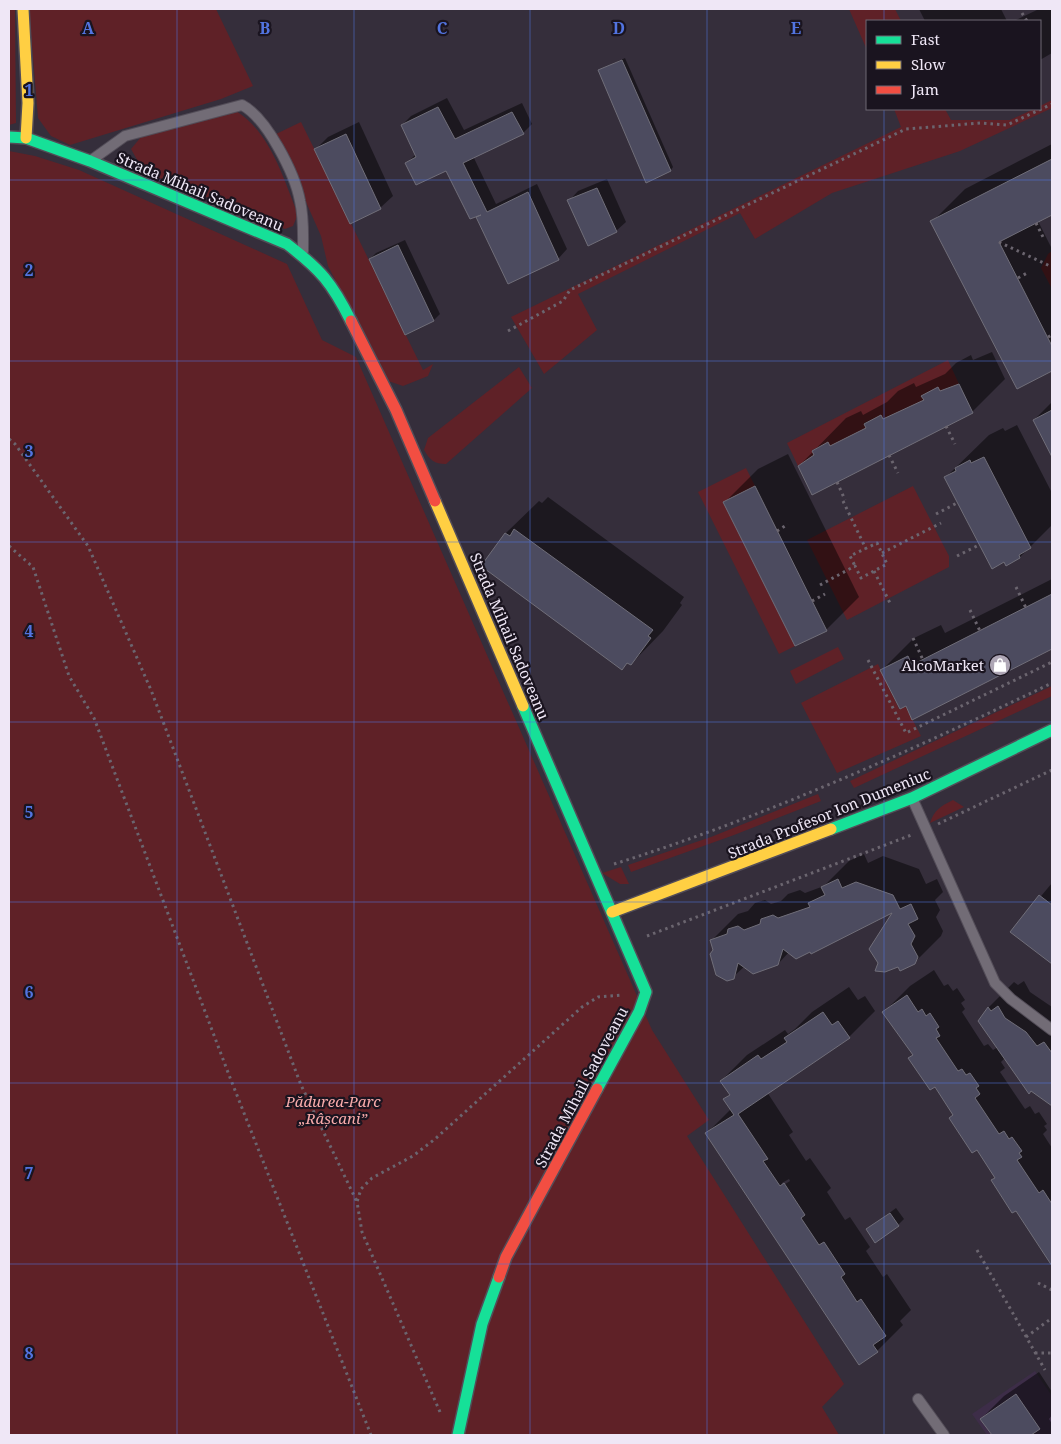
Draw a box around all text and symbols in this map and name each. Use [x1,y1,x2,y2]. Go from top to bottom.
text: A [82,17,95,39]
text: B [260,17,271,39]
text: C [437,17,448,39]
text: D [613,17,625,39]
text: E [791,17,801,39]
legend [866,20,1041,110]
text: Fast [911,29,940,49]
text: Slow [911,54,945,74]
text: 1 [24,79,34,101]
text: Jam [910,79,939,99]
street label: Strada Mihail Sadoveanu [114,147,287,235]
text: 2 [24,259,34,281]
text: 3 [24,440,34,462]
street label: Strada Mihail Sadoveanu [466,550,554,723]
text: 4 [24,620,34,642]
shop icon: AlcoMarket [988,653,1012,677]
place label: AlcoMarket [901,655,984,675]
street label: Strada Profesor Ion Dumeniuc [725,763,933,863]
text: 5 [24,801,34,823]
text: 6 [24,981,34,1003]
street label: Strada Mihail Sadoveanu [530,1003,632,1171]
park label: Pădurea-Parc „Râșcani” [284,1091,381,1128]
text: 7 [24,1162,34,1184]
text: 8 [24,1342,34,1364]

